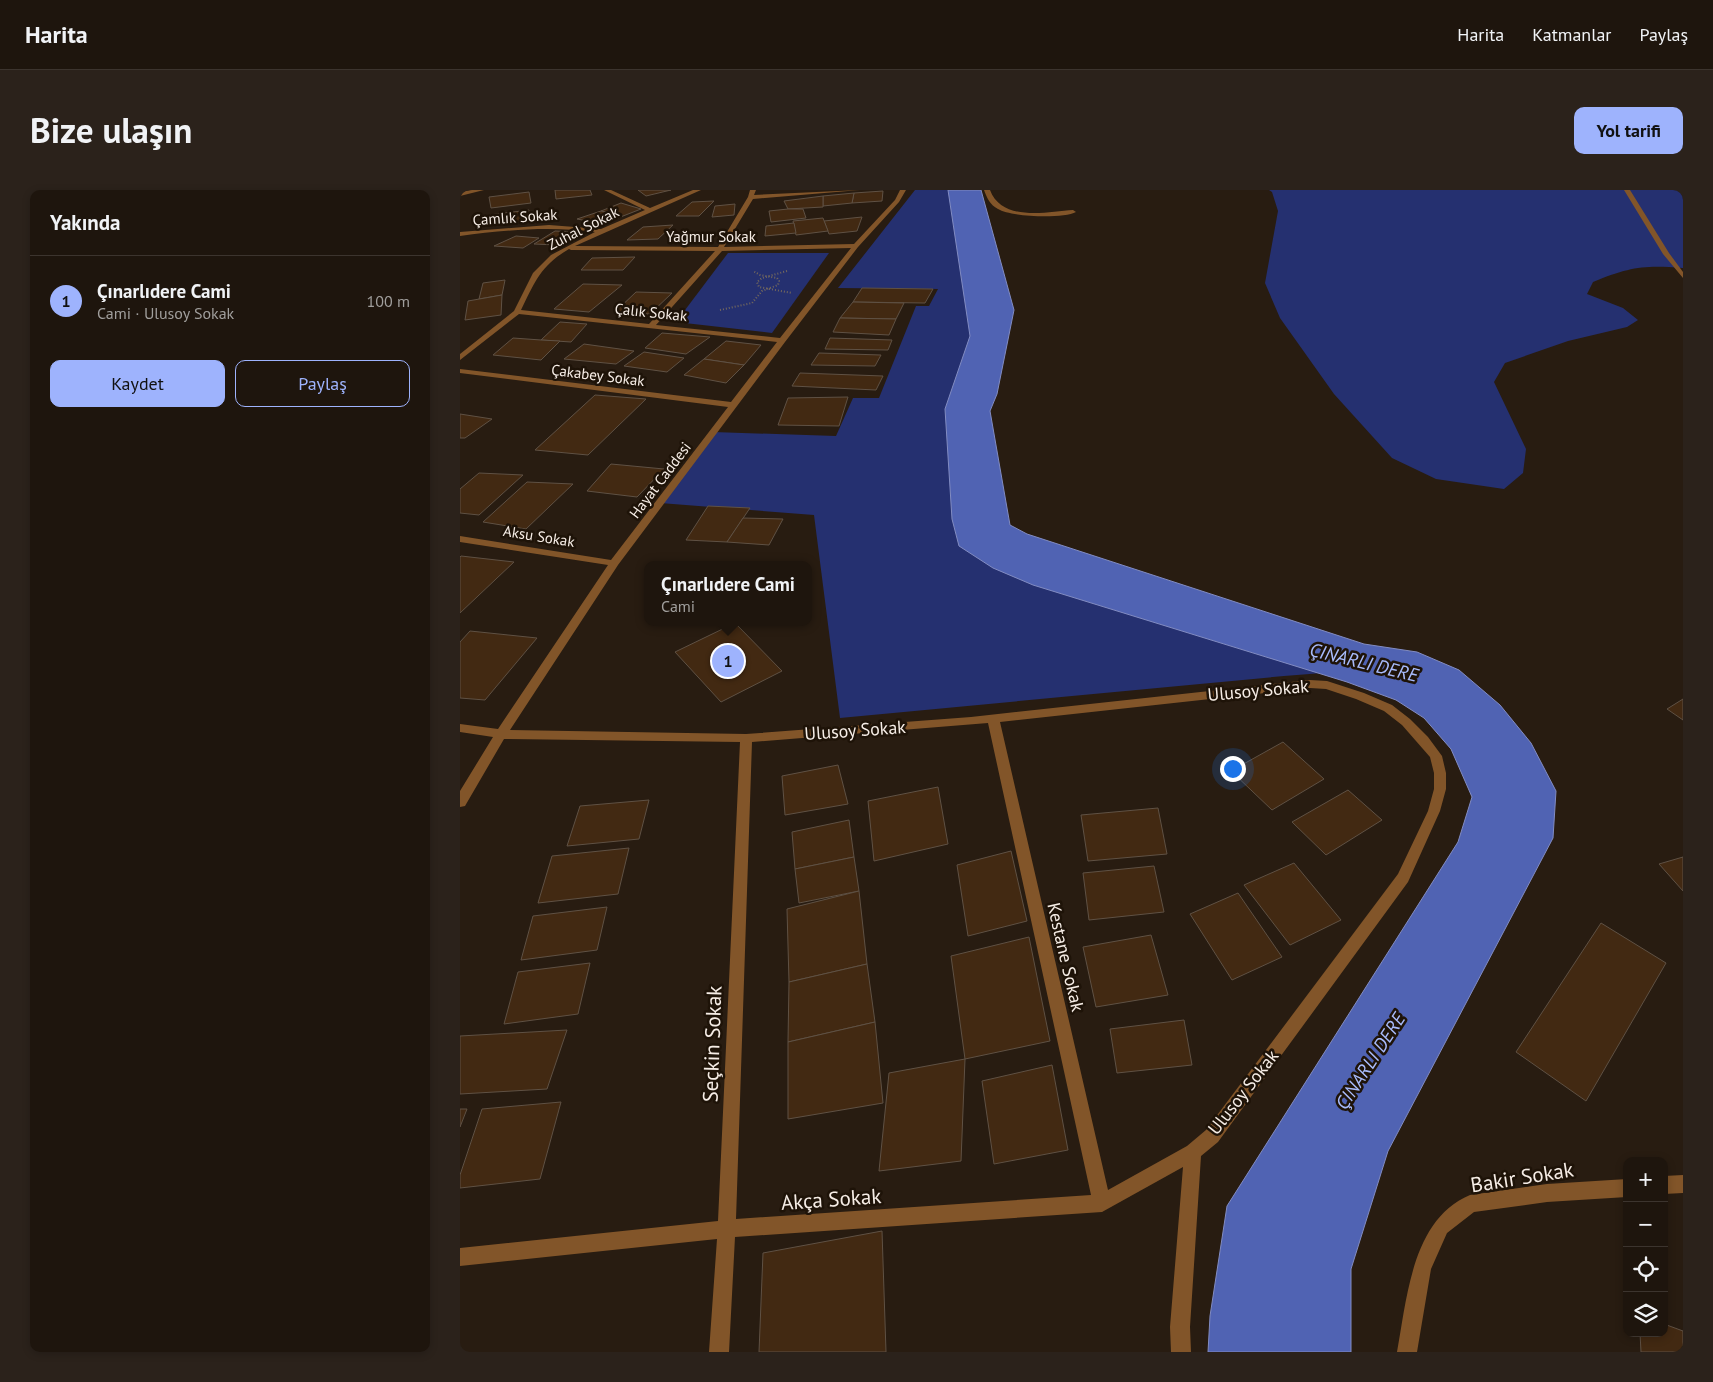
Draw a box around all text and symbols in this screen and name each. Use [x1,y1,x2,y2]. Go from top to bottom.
text: Harita [25,19,88,50]
text: Harita [1457,23,1504,46]
text: Katmanlar [1532,23,1611,46]
text: Paylaş [1639,23,1688,46]
text: Bize ulaşın [30,107,192,153]
button: Yol tarifi [1574,107,1683,154]
street label: Zuhal Sokak [544,202,623,254]
street label: Çamlık Sokak [472,205,559,229]
text: Yakında [50,209,120,236]
street label: Yağmur Sokak [666,227,757,246]
text: Çınarlıdere Cami [97,279,231,303]
text: 1 [61,291,71,311]
text: 100 m [367,291,410,311]
street label: Çalık Sokak [614,299,689,325]
text: Cami · Ulusoy Sokak [97,303,234,323]
button: Kaydet [50,360,225,407]
button: Paylaş [235,360,410,407]
street label: Çakabey Sokak [550,360,647,390]
street label: Hayat Caddesi [625,438,695,522]
street label: Aksu Sokak [502,521,577,551]
popup [644,561,812,626]
text: Çınarlıdere Cami [661,572,795,596]
text: Cami [661,596,695,616]
water label: ÇINARLI DERE [1307,637,1422,687]
pin: 1 [712,642,744,680]
street label: Ulusoy Sokak [1206,674,1310,706]
street label: Ulusoy Sokak [804,715,907,745]
your location [1220,756,1246,782]
street label: Kestane Sokak [1042,900,1090,1014]
street label: Seçkin Sokak [696,985,728,1103]
water label: ÇINARLI DERE [1330,1007,1411,1114]
street label: Ulusoy Sokak [1203,1045,1284,1139]
street label: Bakir Sokak [1468,1156,1576,1198]
map controls [1623,1157,1668,1337]
button: + [1623,1157,1668,1202]
street label: Akça Sokak [780,1182,882,1216]
button: − [1623,1202,1668,1247]
button: locate [1623,1247,1668,1292]
button: layers [1623,1292,1668,1337]

